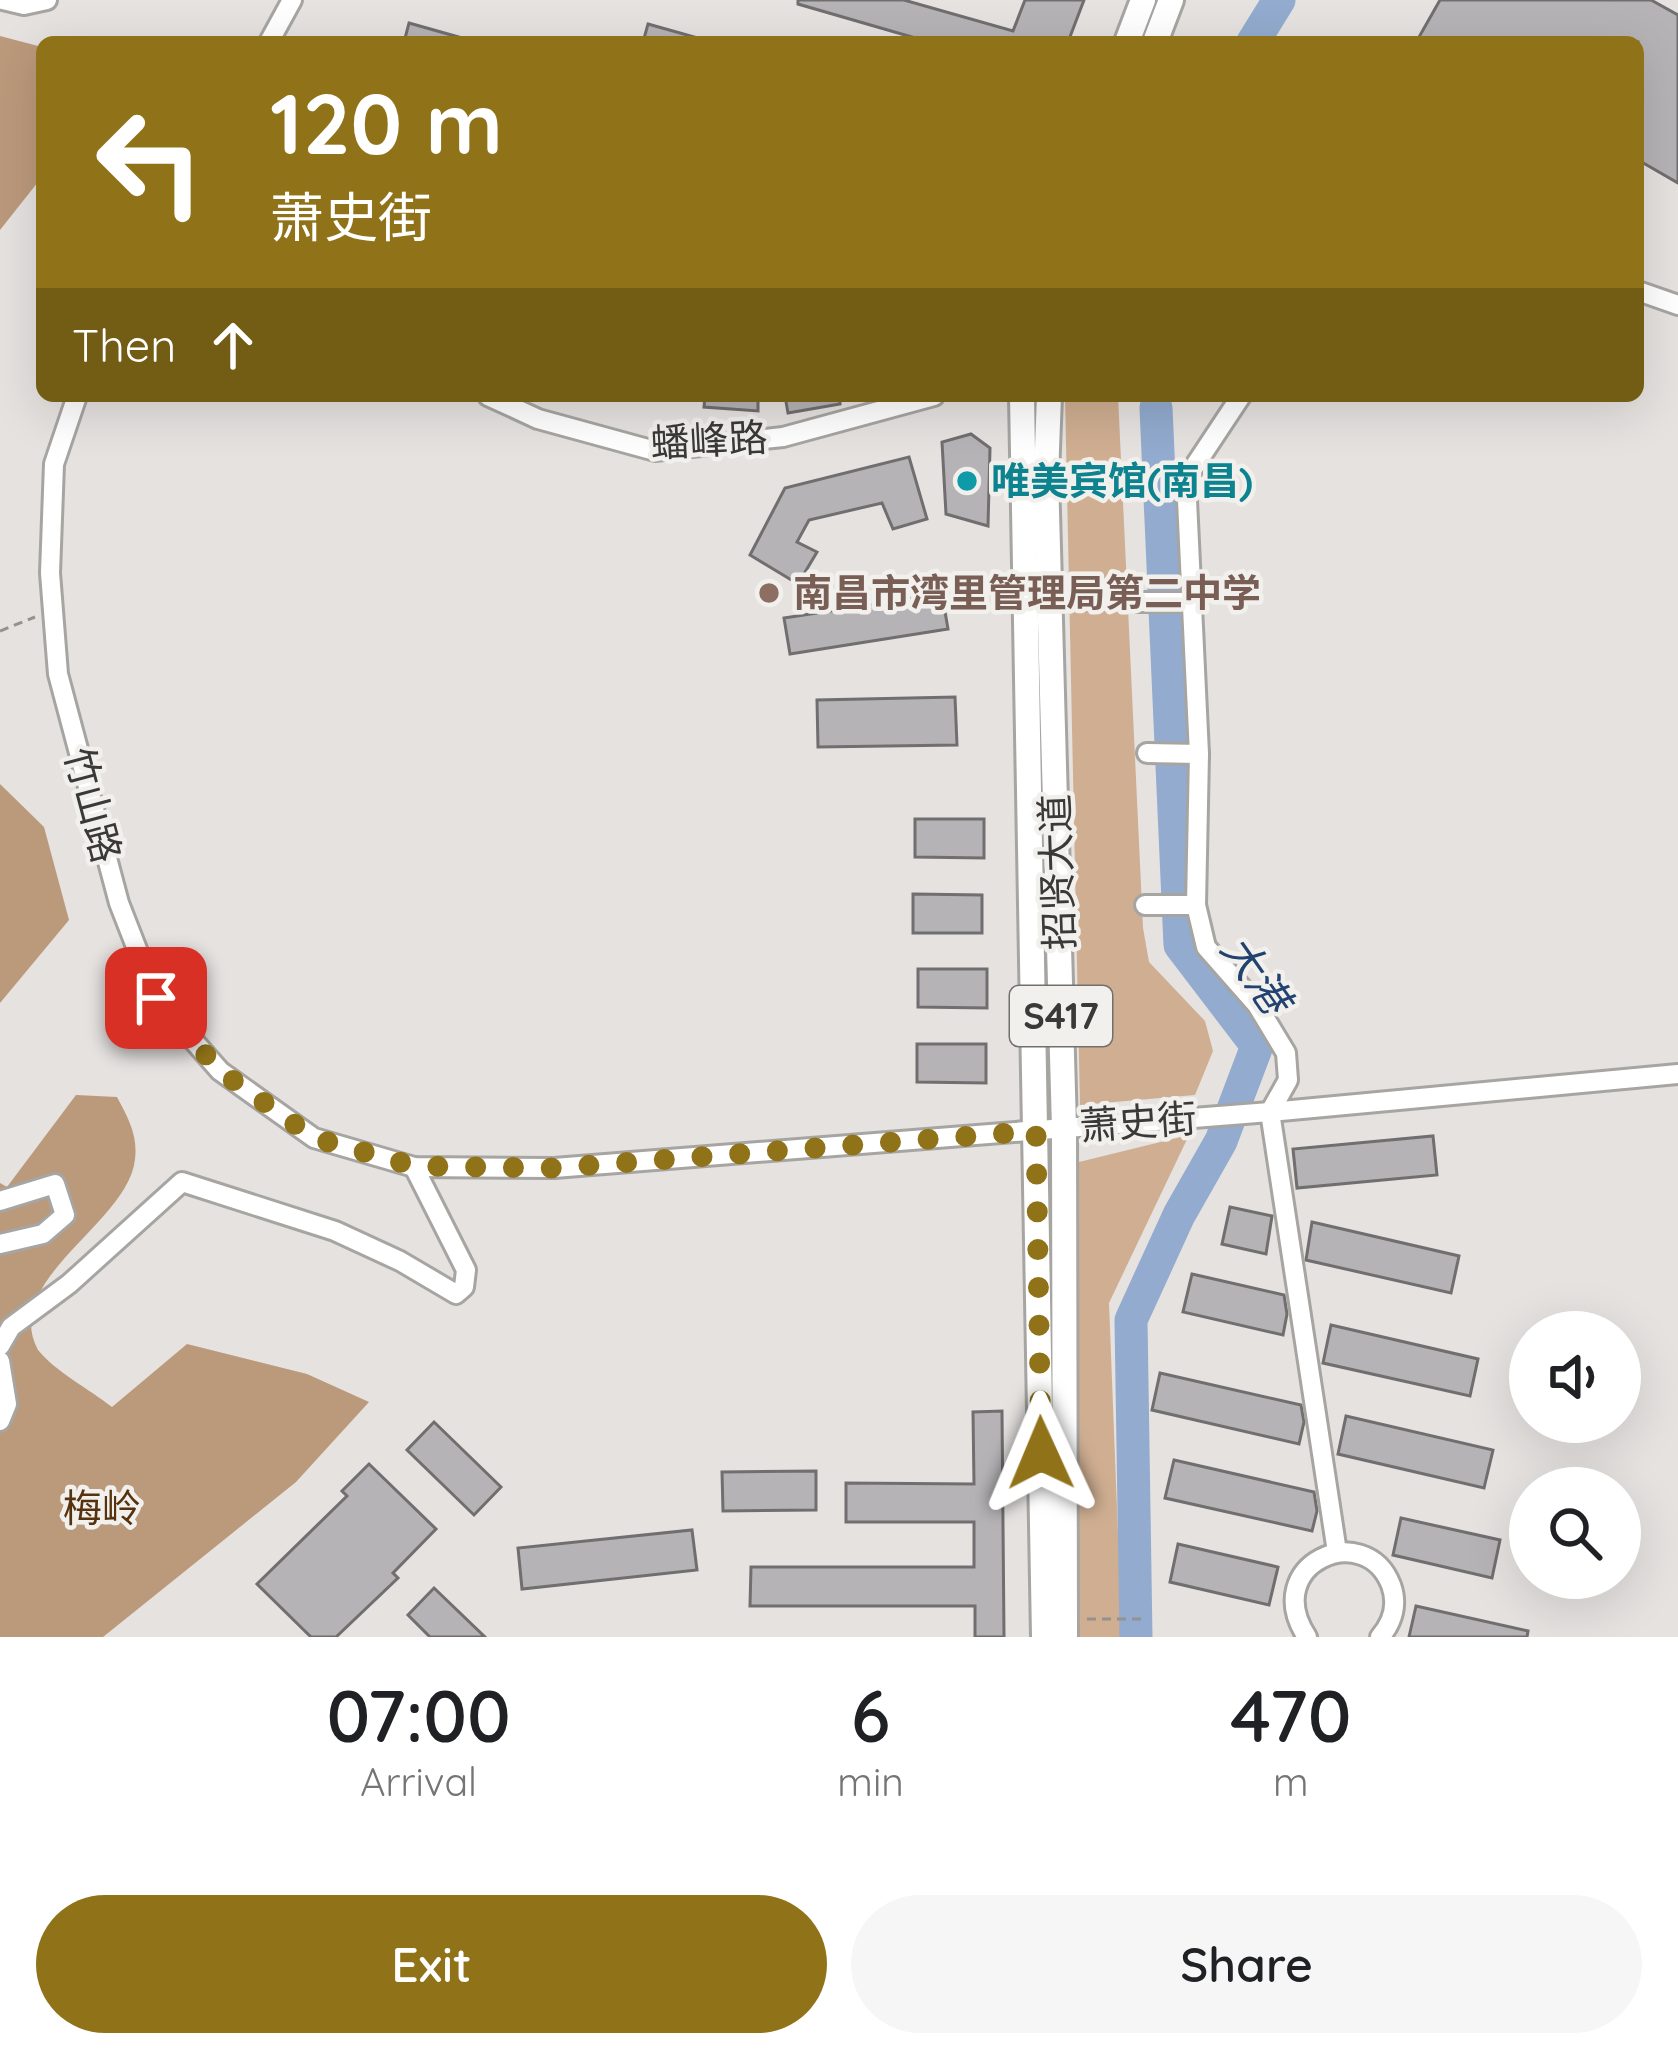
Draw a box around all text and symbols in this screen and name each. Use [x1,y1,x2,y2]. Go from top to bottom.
text: 120 m [270,70,503,175]
icon: left [72,84,228,240]
text: 萧史街 [270,183,432,251]
icon: ahead [200,312,266,378]
text: Then [72,317,176,373]
street label: 蟠峰路 [649,412,769,467]
place label: 唯美宾馆(南昌) [991,456,1253,505]
marker: 唯美宾馆(南昌) [954,468,980,494]
place label: 南昌市湾里管理局第二中学 [793,568,1261,617]
marker: 南昌市湾里管理局第二中学 [756,580,782,606]
street label: 竹山路 [55,742,132,868]
street label: 招贤大道 [1029,793,1084,951]
water label: 大港 [1211,924,1305,1027]
pin [105,947,207,1049]
icon: arrive [123,965,189,1031]
road number: S417 [1010,986,1112,1046]
street label: 萧史街 [1078,1093,1198,1150]
map controls [1509,1311,1641,1599]
button: sound [1509,1311,1641,1443]
position arrow [978,1390,1104,1516]
button: search [1509,1467,1641,1599]
park label: 梅岭 [63,1483,141,1532]
text: 07:00 [327,1670,511,1760]
text: 6 [851,1670,890,1760]
text: 470 [1230,1670,1351,1760]
text: Arrival [360,1757,477,1806]
text: min [837,1757,904,1806]
text: m [1273,1757,1309,1806]
button: Exit [36,1895,827,2033]
button: Share [851,1895,1642,2033]

